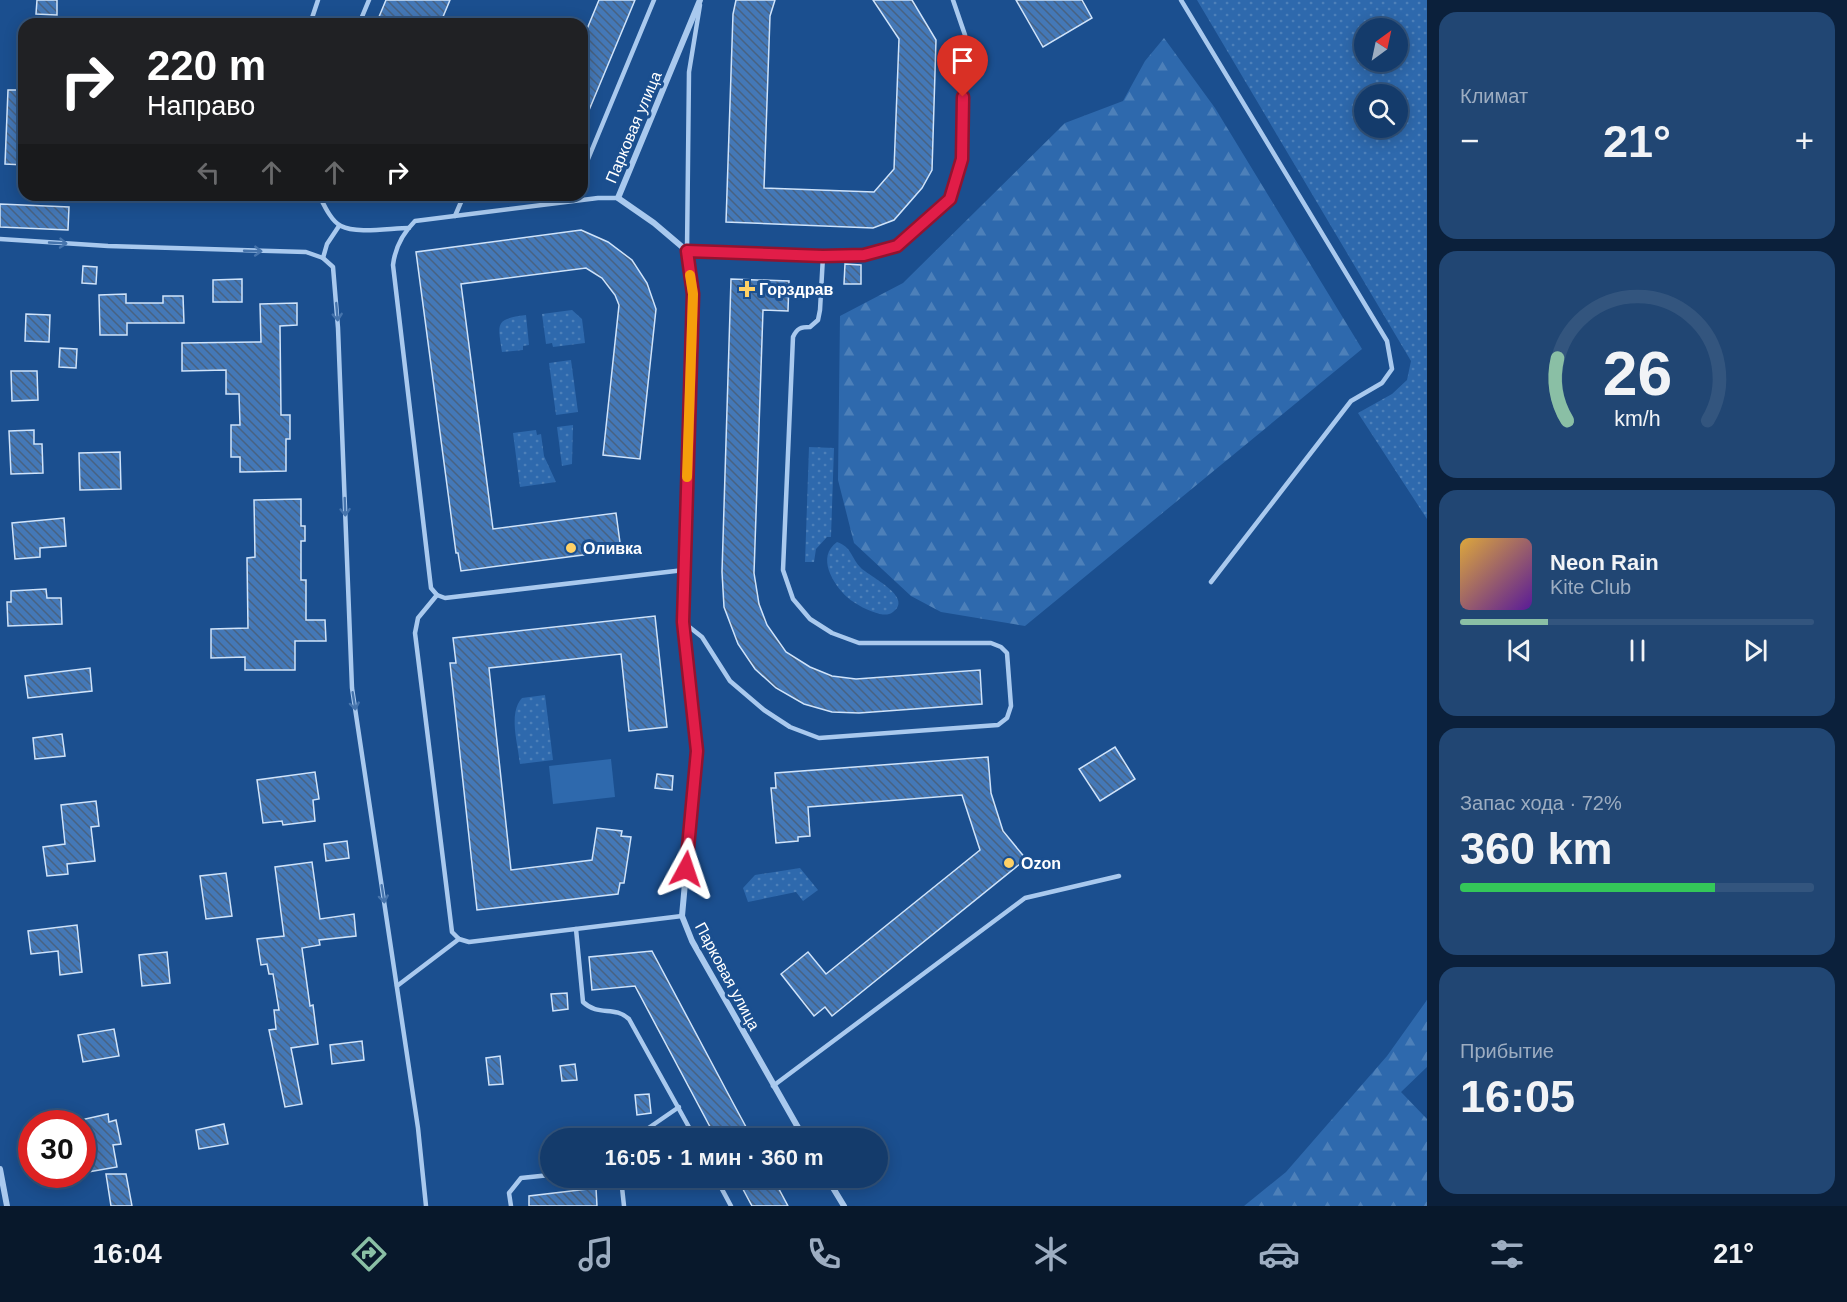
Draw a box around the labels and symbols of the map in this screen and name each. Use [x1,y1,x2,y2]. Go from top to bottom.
north arrow [1354,18,1408,72]
pin [937,35,988,97]
street label: Парковая улица [602,69,665,186]
one-way arrow [48,237,68,248]
one-way arrow [243,245,263,256]
place label: Горздрав [759,281,833,298]
marker: Горздрав [740,282,754,296]
one-way arrow [332,301,343,321]
one-way arrow [340,496,351,516]
place label: Оливка [583,540,642,557]
marker: Оливка [564,541,578,555]
one-way arrow [348,691,359,711]
position arrow [654,837,718,901]
place label: Ozon [1021,855,1061,872]
marker: Ozon [1002,856,1016,870]
one-way arrow [377,884,388,904]
street label: Парковая улица [692,919,763,1033]
speed limit sign: 30 [18,1110,96,1188]

